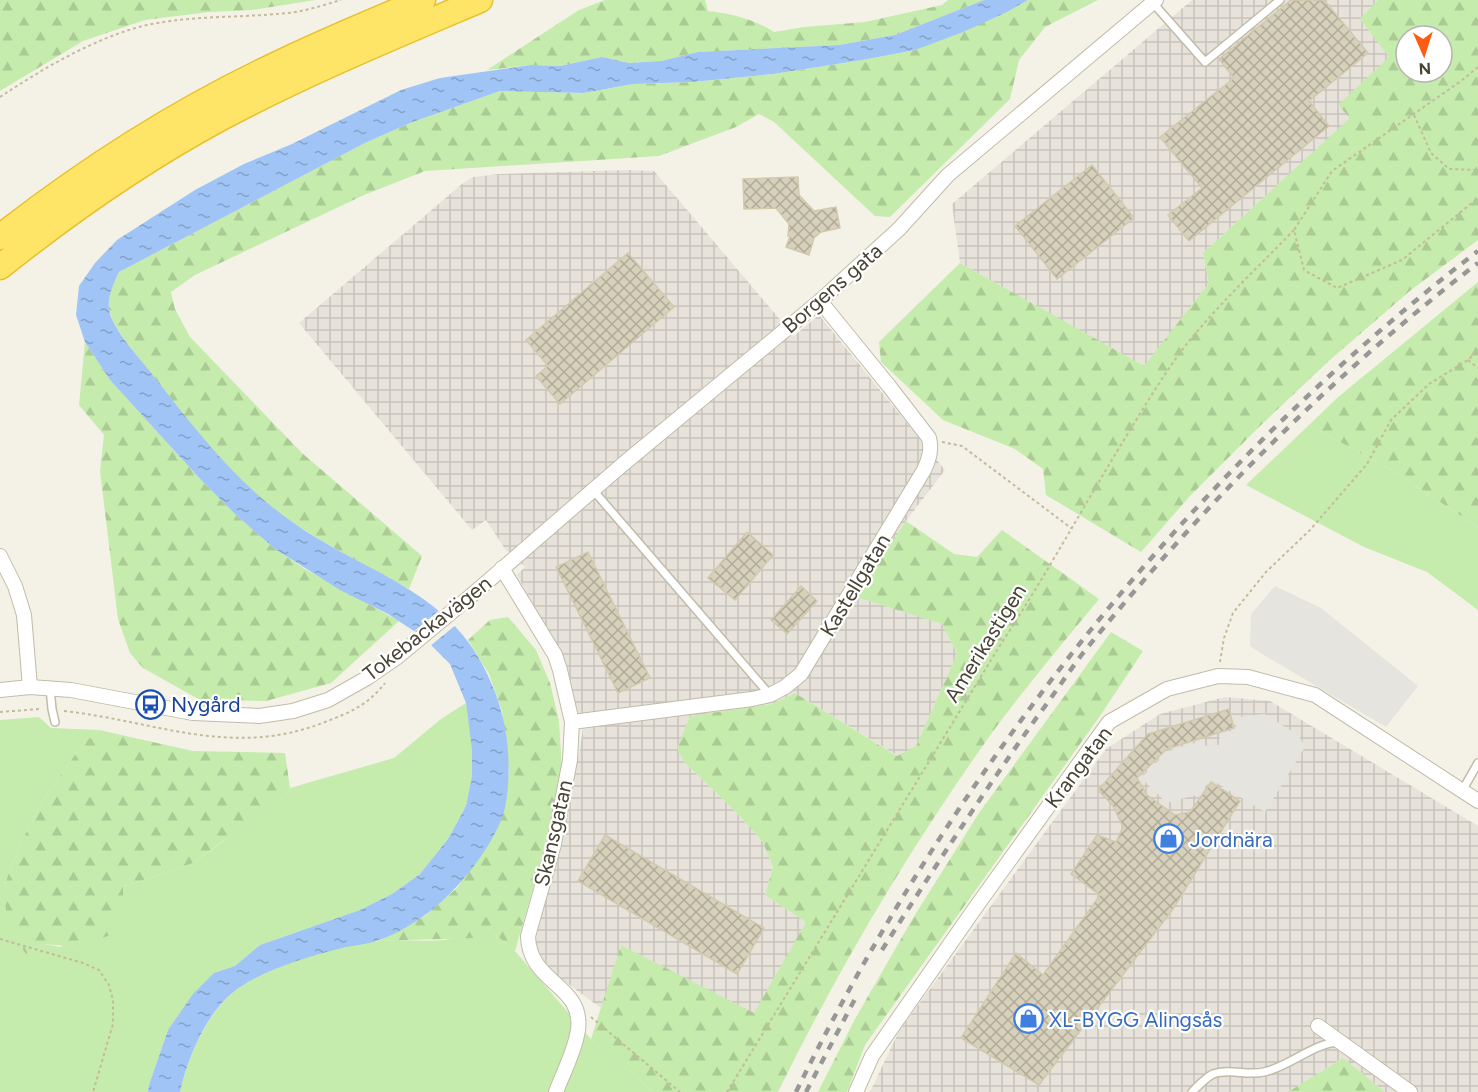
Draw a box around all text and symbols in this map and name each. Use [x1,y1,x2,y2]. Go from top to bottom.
north arrow [1394,24,1454,84]
text: N [1418,59,1431,78]
street label: Borgens gata [777,238,887,338]
street label: Kastellgatan [815,529,895,641]
street label: Tokebackavägen [358,570,496,686]
street label: Amerikastigen [939,579,1031,707]
bus stop icon: Nygård [134,688,166,720]
place label: Nygård [171,692,240,717]
street label: Krangatan [1039,721,1117,813]
street label: Skansgatan [529,777,577,889]
shop icon: Jordnära [1153,823,1185,855]
place label: Jordnära [1190,827,1273,852]
shop icon: XL-BYGG Alingsås [1012,1003,1044,1035]
place label: XL-BYGG Alingsås [1049,1007,1222,1032]

